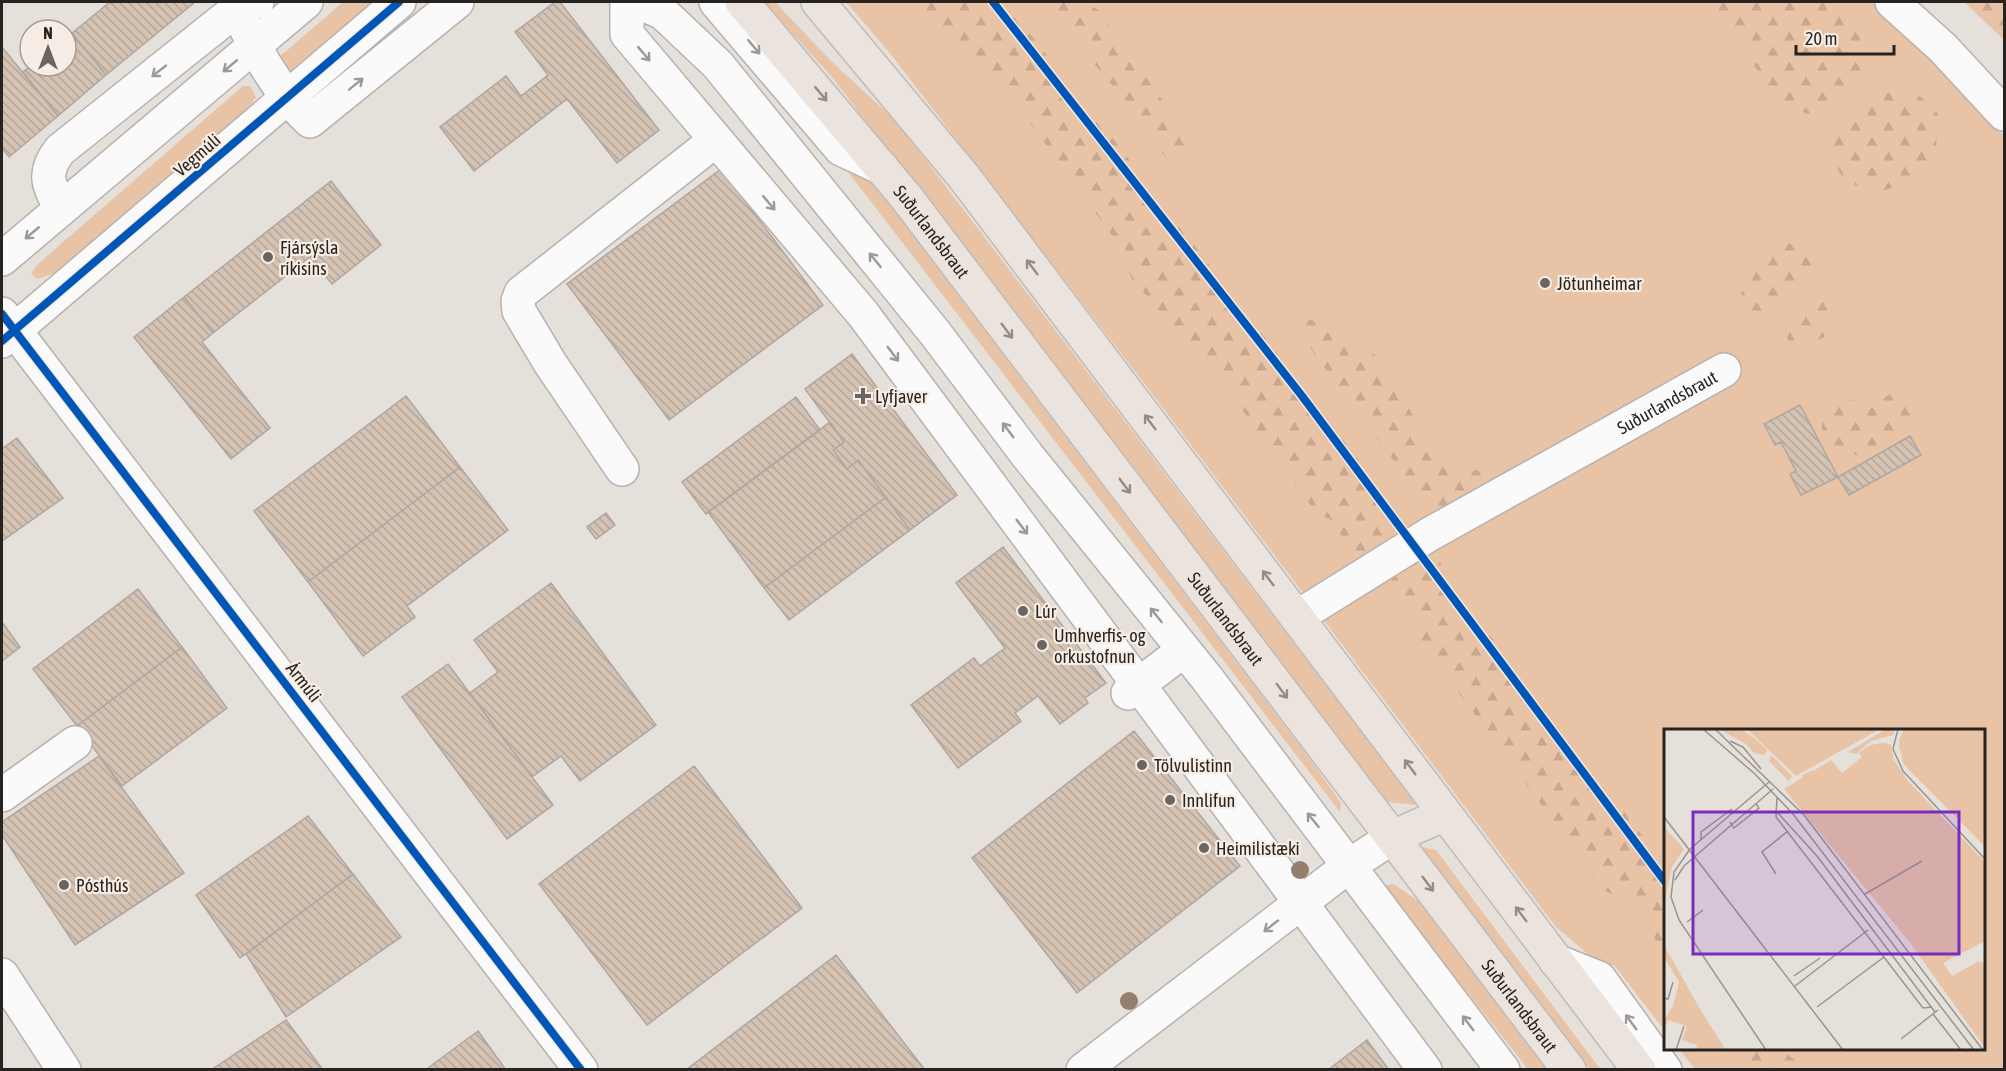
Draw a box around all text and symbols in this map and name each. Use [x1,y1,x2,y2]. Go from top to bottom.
north arrow [18,18,78,78]
scale bar [1796,18,1894,56]
text: N [43,24,53,42]
text: 20 m [1805,28,1837,49]
one-way arrow [747,39,760,55]
one-way arrow [637,46,651,61]
one-way arrow [222,60,238,73]
one-way arrow [151,65,167,78]
one-way arrow [347,78,363,91]
one-way arrow [814,86,827,102]
street label: Vegmúli [169,129,225,181]
street label: Suðurlandsbraut [890,181,974,282]
one-way arrow [763,195,776,211]
one-way arrow [24,226,40,239]
place label: Fjársýsla ríkisins [280,237,338,279]
marker: Fjársýsla ríkisins [261,250,275,264]
one-way arrow [868,252,881,268]
one-way arrow [1026,259,1039,275]
place label: Jötunheimar [1557,273,1642,294]
marker: Jötunheimar [1538,276,1552,290]
one-way arrow [1001,322,1014,338]
one-way arrow [886,346,899,362]
street label: Suðurlandsbraut [1613,366,1721,438]
place label: Lyfjaver [875,386,928,407]
marker: Lyfjaver [856,389,870,403]
one-way arrow [1144,414,1157,430]
one-way arrow [1002,422,1015,438]
one-way arrow [1119,477,1132,493]
one-way arrow [1015,519,1028,535]
street label: Suðurlandsbraut [1184,568,1268,669]
one-way arrow [1261,570,1274,586]
place label: Lúr [1035,601,1057,622]
marker: Lúr [1016,604,1030,618]
one-way arrow [1150,607,1163,623]
place label: Umhverfis- og orkustofnun [1054,625,1146,667]
marker: Umhverfis- og orkustofnun [1035,638,1049,652]
street label: Ármúli [282,658,326,706]
one-way arrow [1275,683,1288,699]
inset map [1664,729,1985,1050]
place label: Tölvulistinn [1154,755,1232,776]
marker: Tölvulistinn [1135,758,1149,772]
one-way arrow [1404,760,1416,776]
place label: Innlifun [1182,790,1235,811]
marker: Innlifun [1163,793,1177,807]
one-way arrow [1306,813,1320,828]
place label: Heimilistæki [1216,838,1300,859]
marker: Heimilistæki [1197,841,1211,855]
place label: Pósthús [76,875,128,896]
one-way arrow [1422,875,1434,891]
marker: Pósthús [57,878,71,892]
one-way arrow [1514,906,1527,922]
one-way arrow [1263,919,1279,932]
street label: Suðurlandsbraut [1478,955,1562,1056]
one-way arrow [1625,1014,1637,1031]
one-way arrow [1461,1015,1474,1031]

